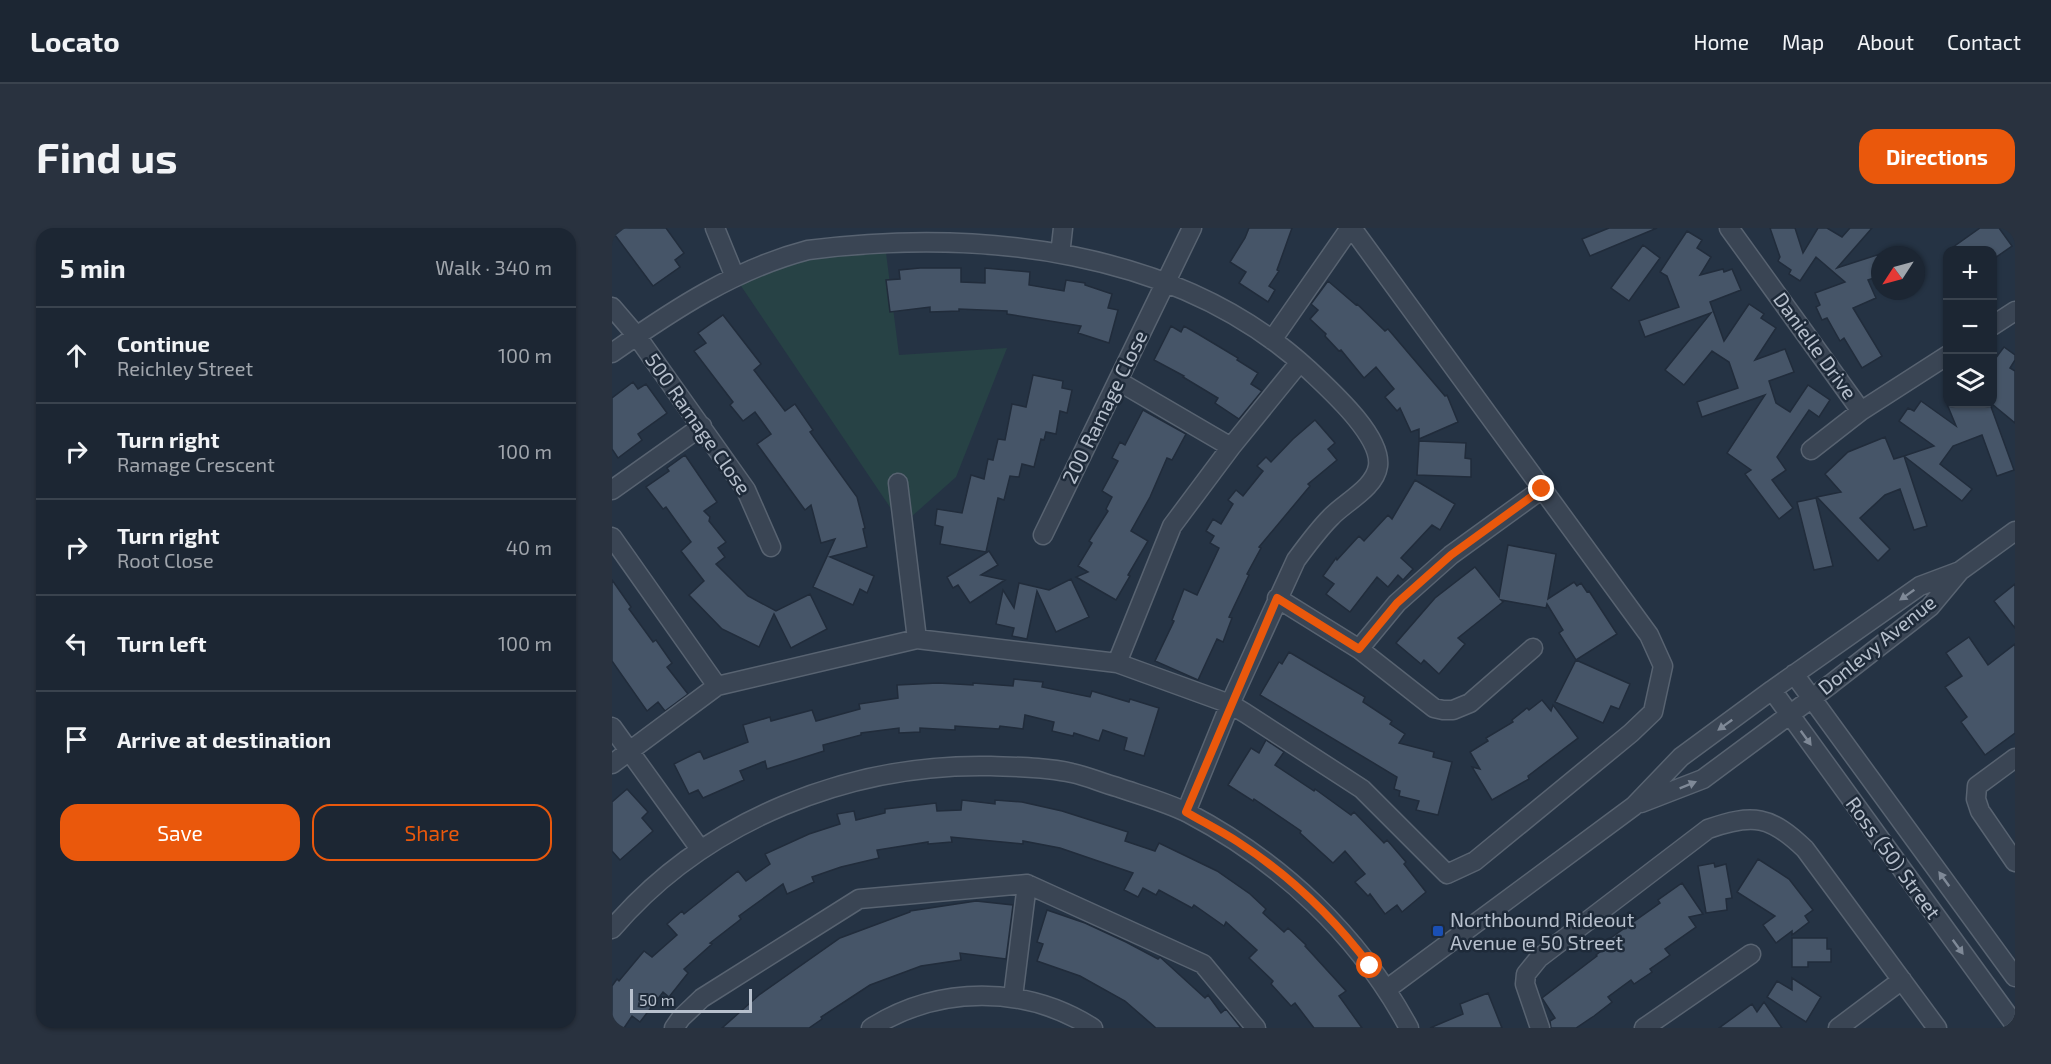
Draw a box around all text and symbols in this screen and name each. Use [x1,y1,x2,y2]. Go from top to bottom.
text: Locato [30,24,120,58]
text: Home [1693,29,1749,54]
text: Map [1782,29,1824,54]
text: About [1857,29,1914,54]
text: Contact [1947,29,2021,54]
button: Directions [1859,129,2015,184]
text: Find us [36,131,178,181]
north arrow [1871,246,1925,300]
map controls [1943,246,1997,408]
button: + [1943,246,1997,300]
text: 5 min [60,252,126,283]
text: Walk · 340 m [435,255,552,279]
street label: Danielle Drive [1769,287,1863,403]
button: − [1943,300,1997,354]
street label: 200 Ramage Close [1057,326,1152,487]
text: Continue [117,330,210,356]
icon: ahead [60,339,93,372]
text: 100 m [498,343,552,367]
street label: 500 Ramage Close [641,348,757,499]
button: layers [1943,354,1997,408]
text: Reichley Street [117,356,253,380]
text: Turn right [117,426,219,452]
icon: right [60,435,93,468]
text: 100 m [498,439,552,463]
text: Ramage Crescent [117,452,275,476]
route end [1528,475,1554,501]
text: Turn right [117,522,219,548]
icon: right [60,531,93,564]
text: 40 m [506,535,552,559]
text: Root Close [117,548,214,572]
street label: Donlevy Avenue [1813,589,1940,699]
one-way arrow [1899,589,1915,600]
icon: left [60,627,93,660]
text: Turn left [117,630,206,656]
text: 100 m [498,631,552,655]
one-way arrow [1717,719,1733,731]
icon: arrive [60,723,93,756]
text: Arrive at destination [117,726,331,752]
one-way arrow [1799,731,1811,746]
one-way arrow [1680,780,1698,790]
street label: Ross (50) Street [1841,792,1946,923]
button: Save [60,804,300,861]
button: Share [312,804,552,861]
one-way arrow [1938,871,1950,886]
place label: Northbound Rideout Avenue @ 50 Street [1450,907,1635,954]
marker: Northbound Rideout Avenue @ 50 Street [1431,924,1445,938]
one-way arrow [1951,939,1963,954]
route start [1356,952,1382,978]
scale bar [630,986,752,1014]
text: 50 m [639,990,675,1009]

